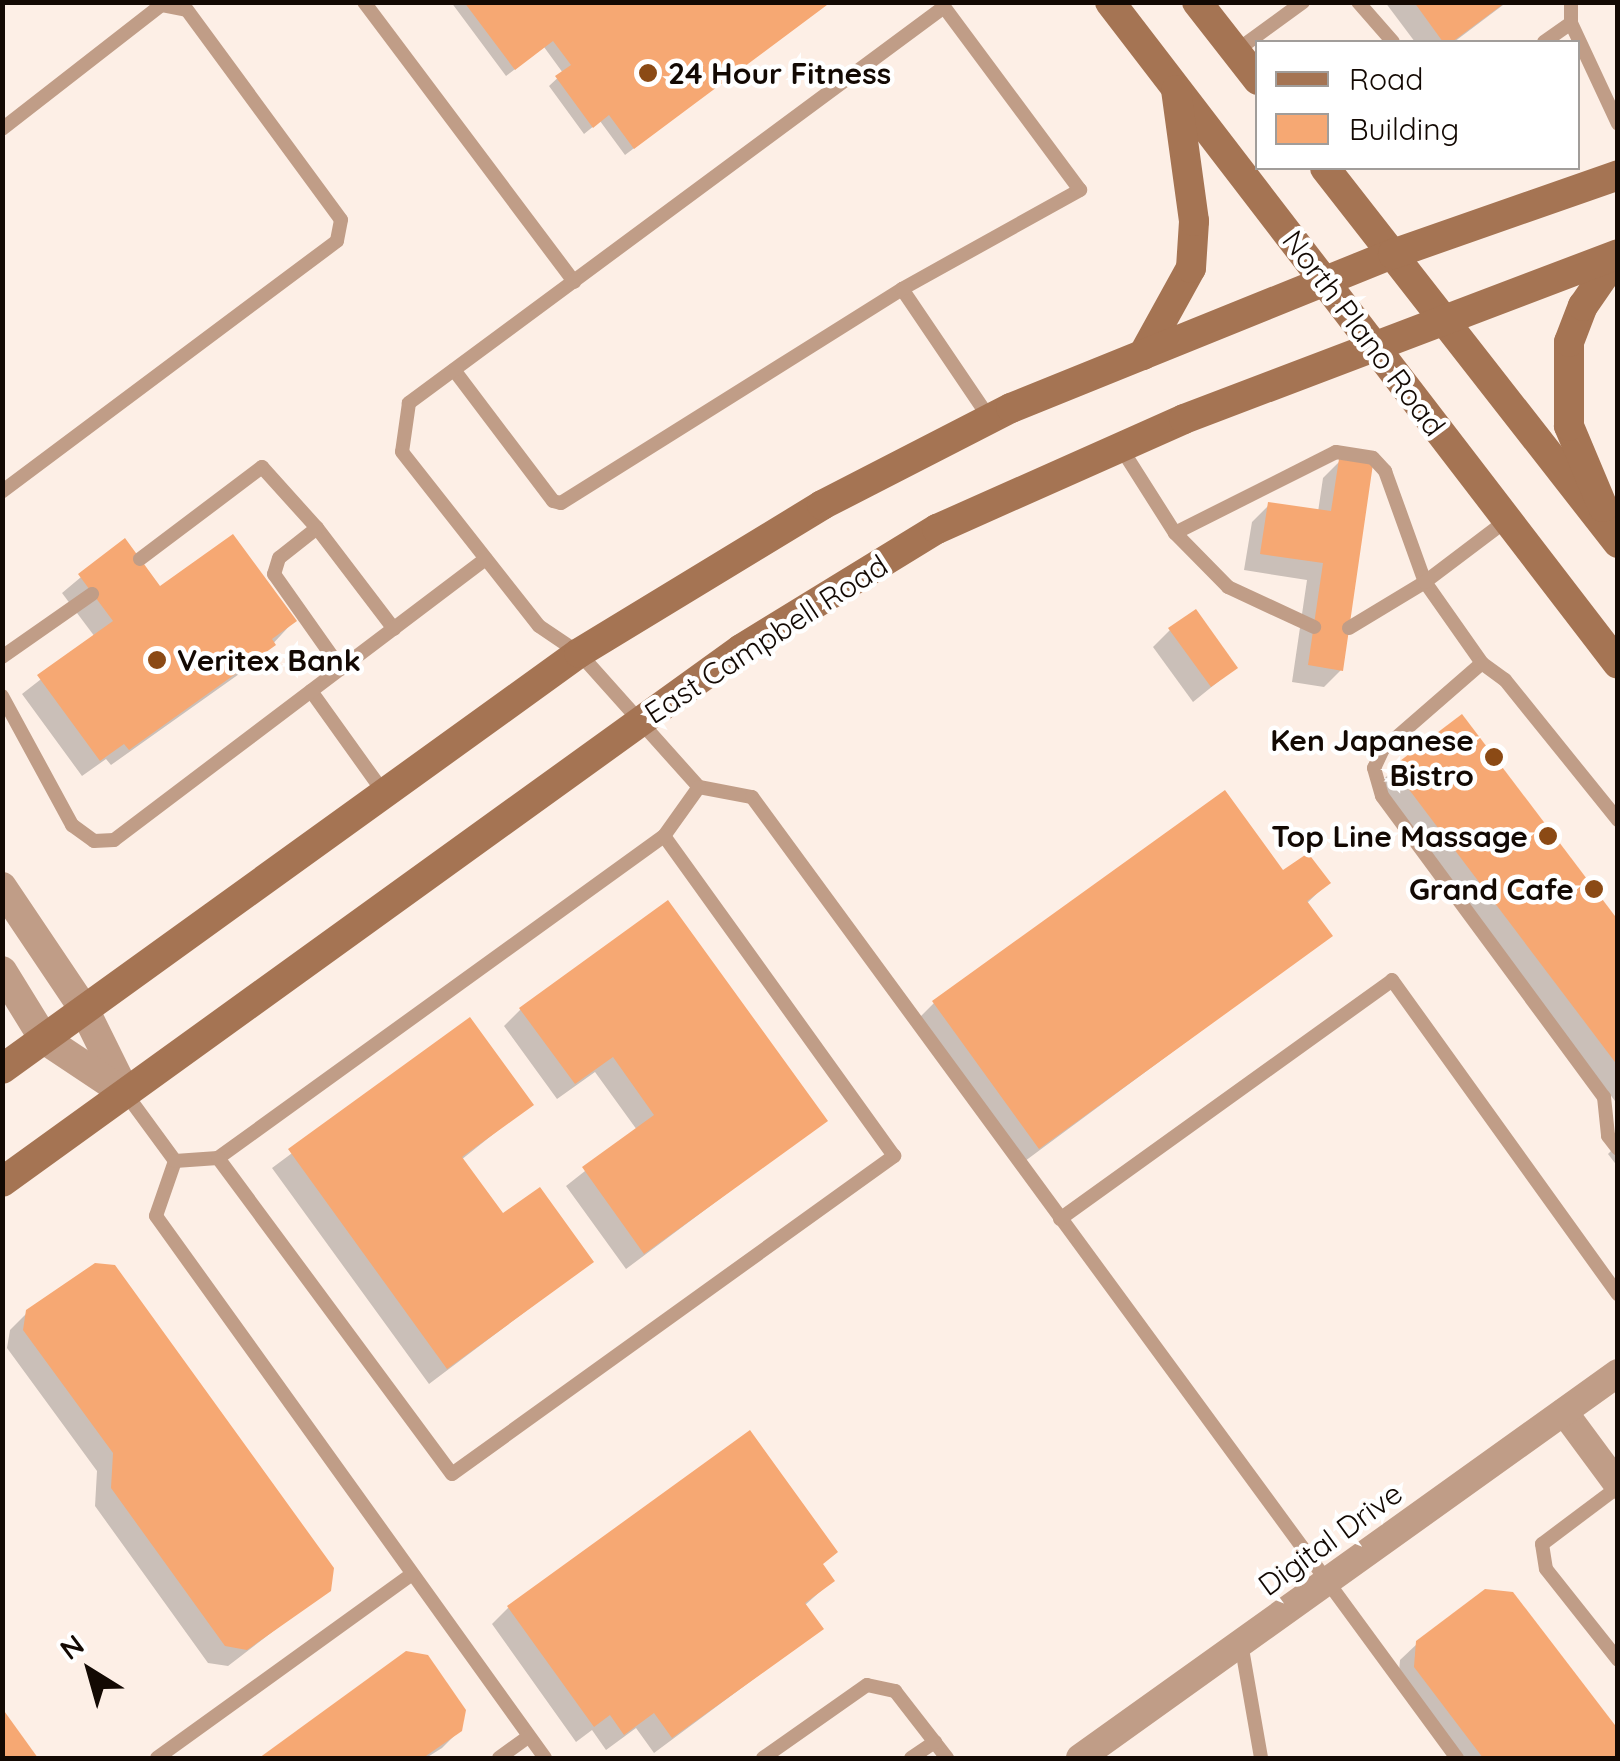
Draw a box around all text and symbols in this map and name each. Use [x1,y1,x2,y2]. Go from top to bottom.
legend [1255,40,1580,170]
place label: 24 Hour Fitness [668,55,891,91]
text: Road [1349,60,1423,98]
marker: 24 Hour Fitness [637,62,659,84]
text: Building [1349,110,1459,148]
street label: North Plano Road [1275,223,1453,443]
street label: East Campbell Road [638,547,894,731]
place label: Veritex Bank [177,642,361,678]
marker: Veritex Bank [146,649,168,671]
place label: Ken Japanese Bistro [1270,722,1474,792]
marker: Ken Japanese Bistro [1483,746,1505,768]
place label: Top Line Massage [1271,818,1528,854]
marker: Top Line Massage [1537,825,1559,847]
place label: Grand Cafe [1409,871,1574,907]
marker: Grand Cafe [1583,878,1605,900]
street label: Digital Drive [1251,1475,1409,1603]
north arrow [40,1621,140,1721]
text: N [53,1626,90,1667]

